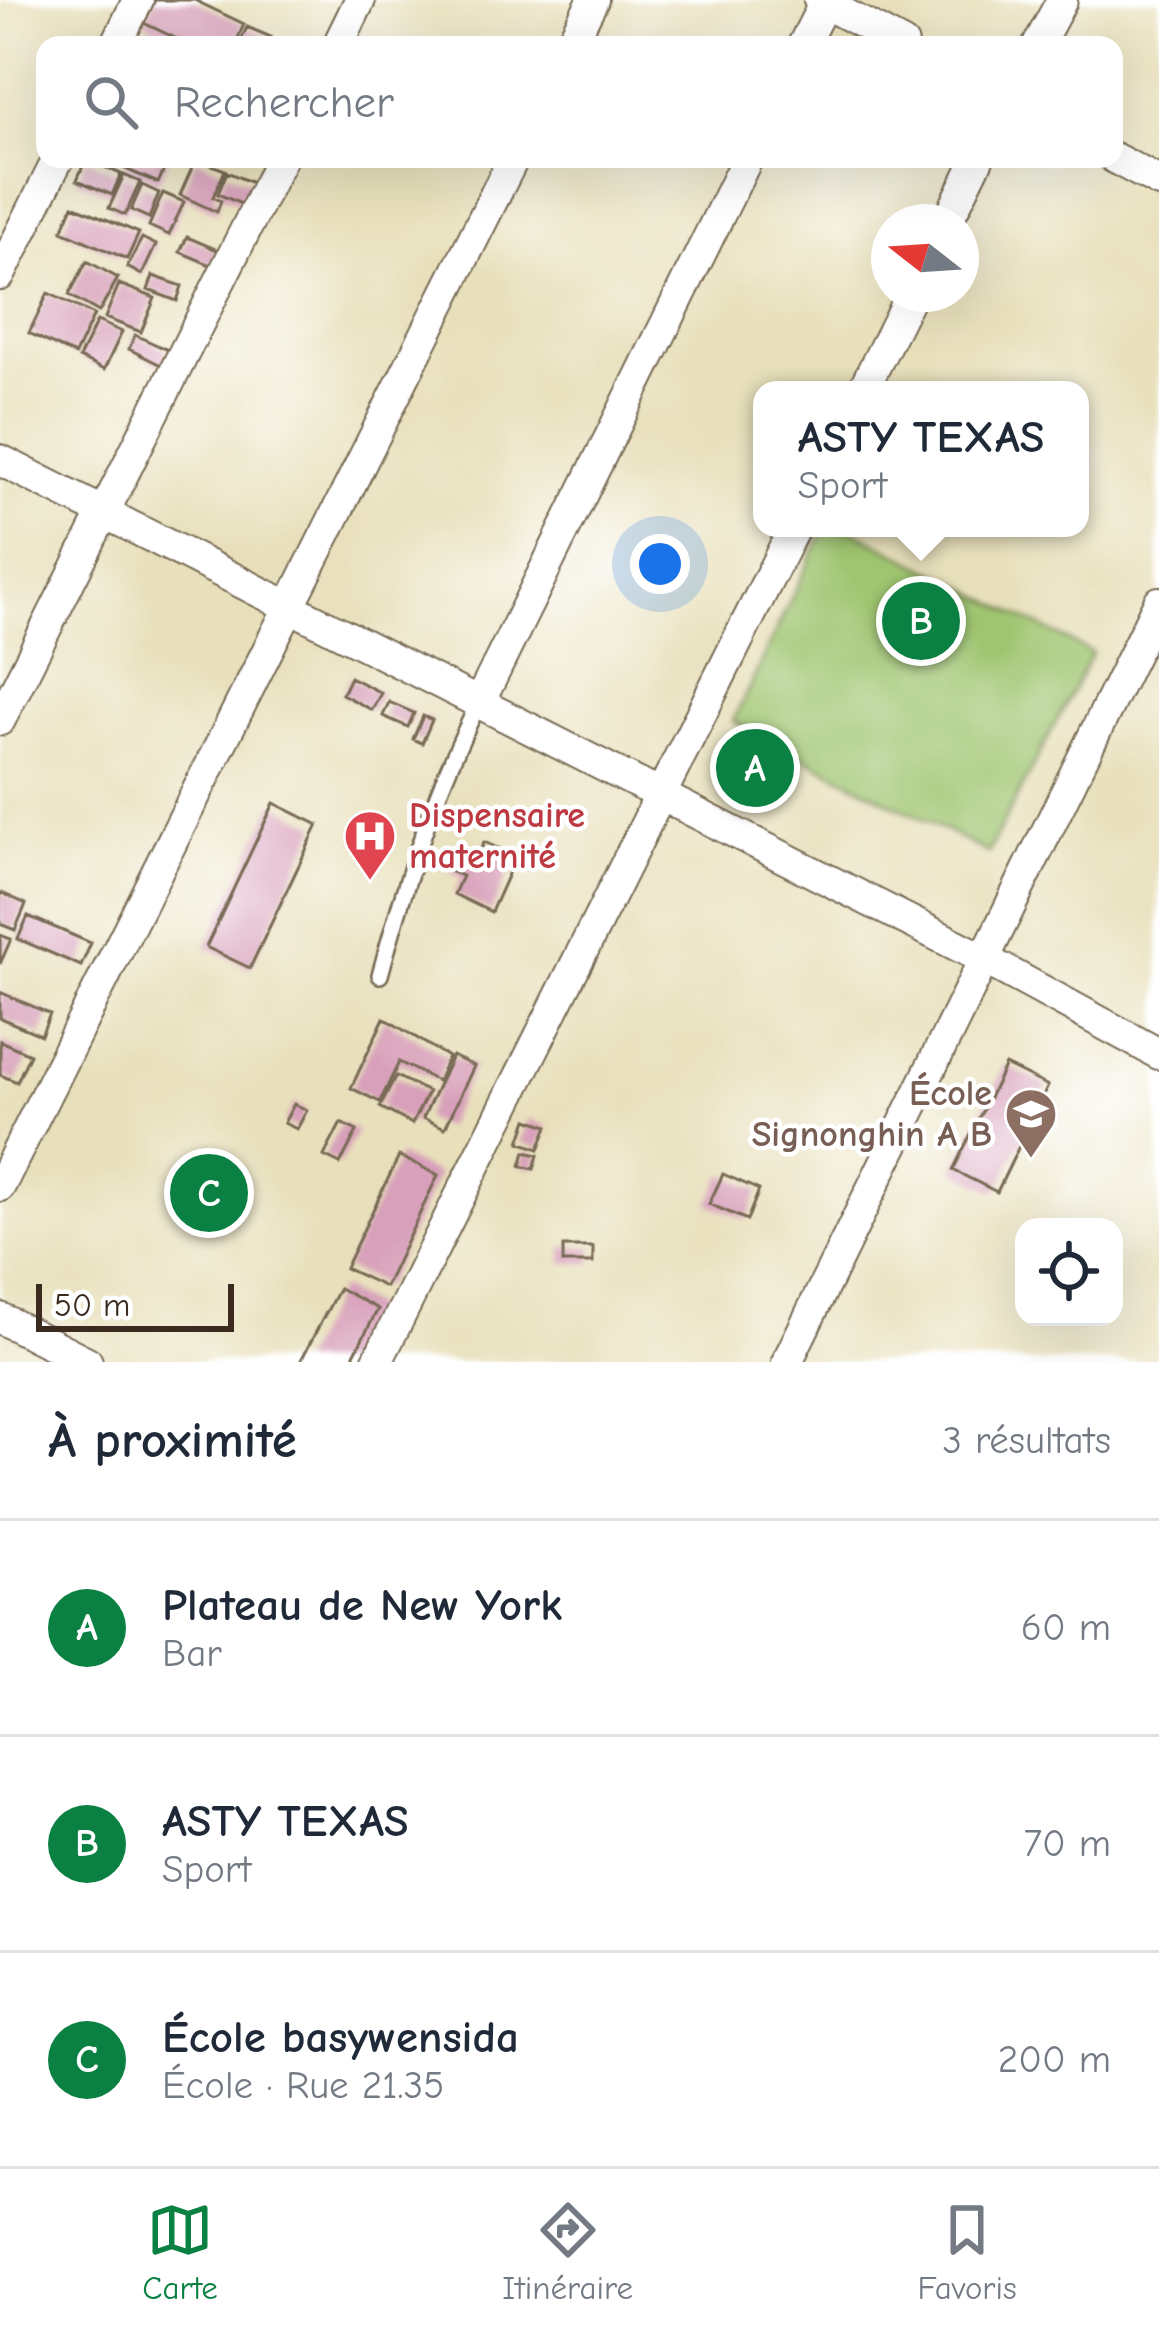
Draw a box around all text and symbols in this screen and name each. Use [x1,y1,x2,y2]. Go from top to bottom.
search box [36,36,1123,168]
icon: search [78,69,144,135]
text: Rechercher [174,76,394,128]
north arrow [871,204,979,312]
popup [753,381,1089,537]
text: ASTY TEXAS [798,411,1044,463]
text: Sport [798,463,887,508]
your location [630,534,690,594]
pin: B [882,576,960,666]
pin: A [716,723,794,813]
place label: Dispensaire maternité [409,795,585,877]
hospital icon: Dispensaire maternité [342,808,398,882]
place label: École Signonghin A B [752,1072,992,1155]
school or university icon: École Signonghin A B [1003,1086,1059,1160]
pin: C [170,1148,248,1238]
map controls [1015,1218,1123,1326]
button: locate [1015,1218,1123,1326]
scale bar [36,1278,234,1331]
text: 50 m [54,1286,130,1324]
text: À proximité [48,1411,297,1470]
text: 3 résultats [942,1418,1111,1463]
text: Plateau de New York [162,1579,562,1631]
text: A [76,1605,98,1650]
text: 60 m [1021,1605,1111,1650]
text: Bar [162,1631,222,1676]
text: ASTY TEXAS [162,1795,409,1847]
text: B [75,1821,99,1866]
text: 70 m [1024,1821,1111,1866]
text: Sport [162,1847,252,1892]
text: École basywensida [162,2011,519,2063]
text: C [75,2037,99,2082]
text: 200 m [998,2037,1111,2082]
text: École · Rue 21.35 [162,2063,444,2108]
tab: Carte [142,2197,218,2307]
tab: Itinéraire [502,2197,633,2307]
tab: Favoris [918,2197,1017,2307]

